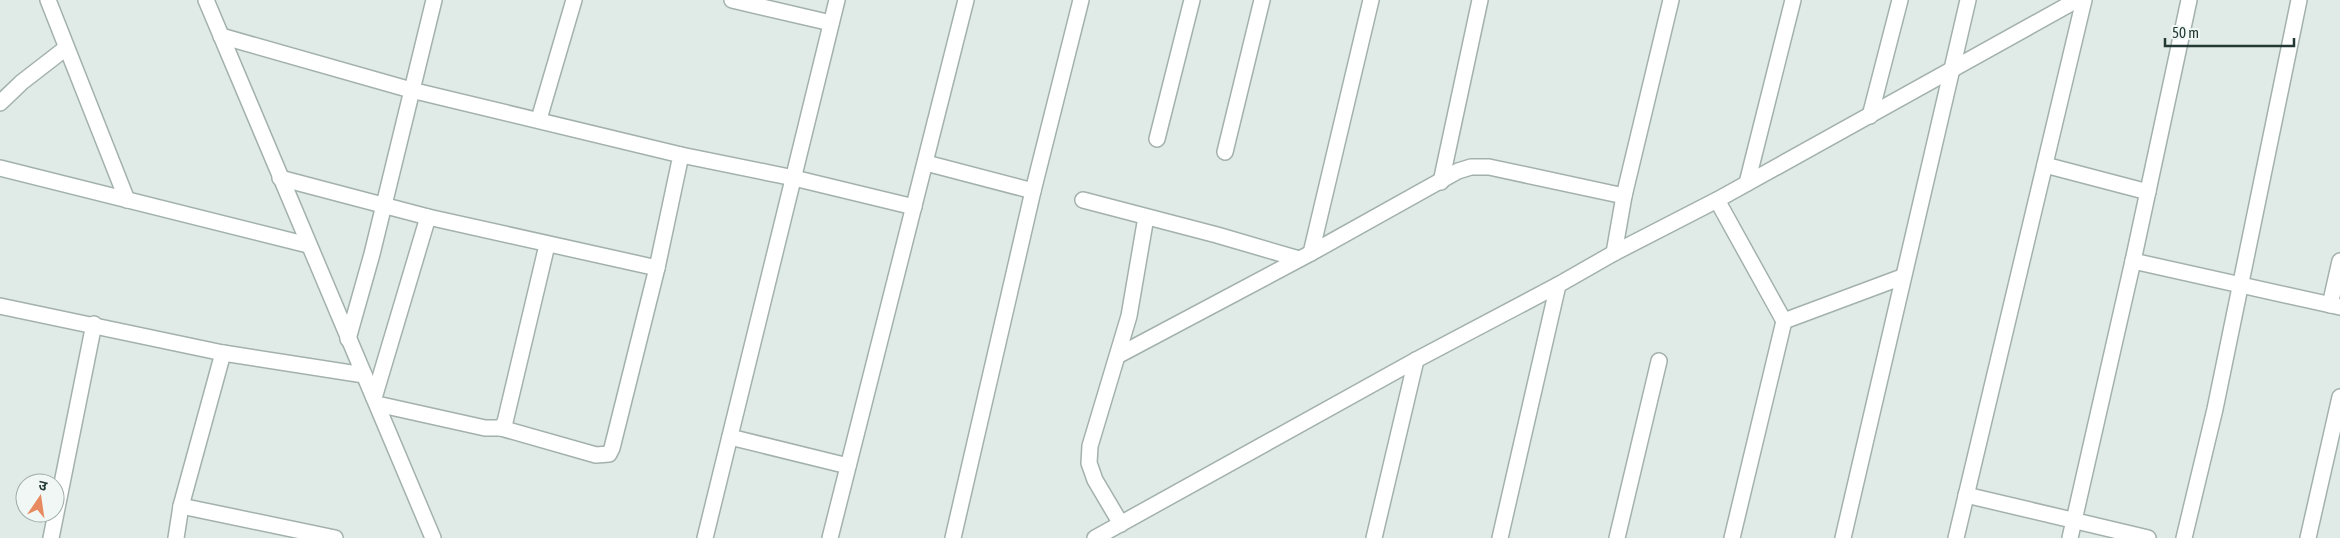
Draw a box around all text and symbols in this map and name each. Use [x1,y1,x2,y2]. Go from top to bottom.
scale bar [2165,15,2294,47]
text: 50 m [2172,24,2199,41]
north arrow [15,473,65,523]
text: उ [37,477,49,494]

